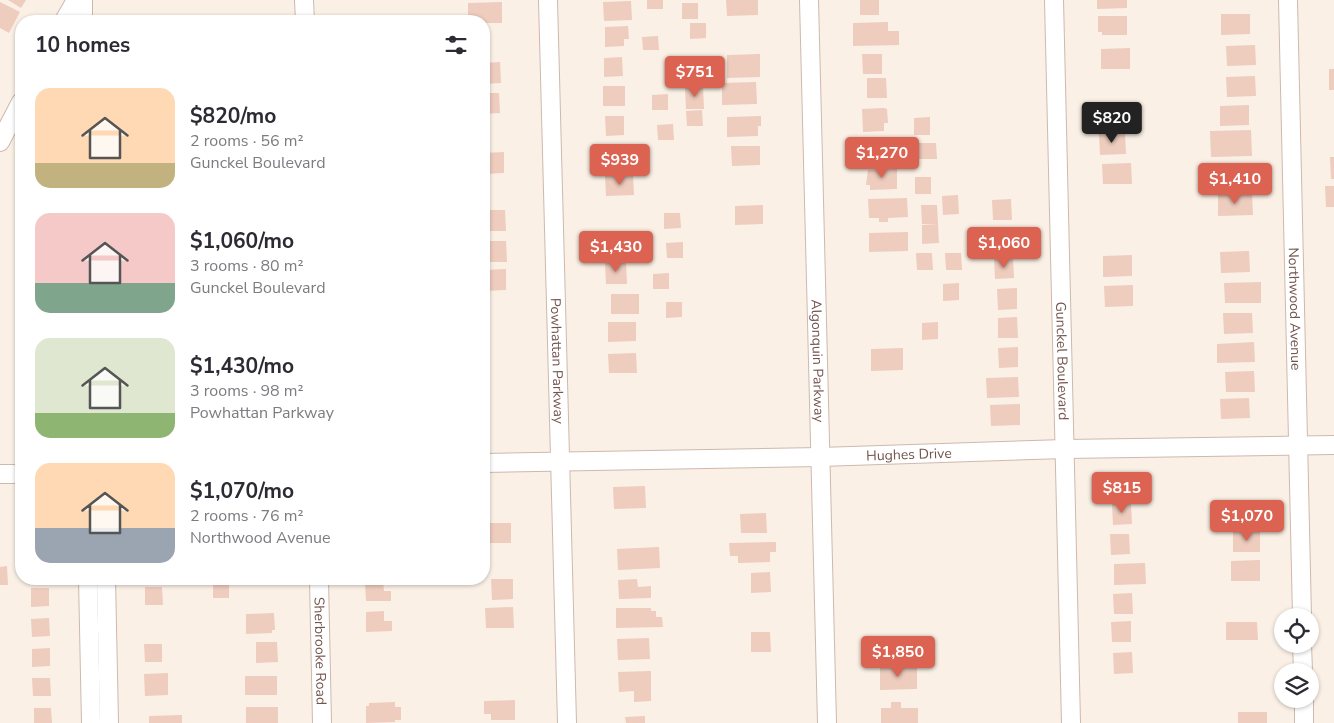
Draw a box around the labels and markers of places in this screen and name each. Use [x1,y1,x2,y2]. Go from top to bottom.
pin: $751 [665,56,725,98]
pin: $820 [1082,102,1142,144]
pin: $1,270 [841,136,923,179]
pin: $939 [590,144,650,186]
pin: $1,410 [1194,162,1276,205]
pin: $1,060 [963,226,1045,269]
pin: $1,430 [575,230,657,273]
pin: $815 [1092,472,1152,514]
pin: $1,070 [1206,500,1288,542]
pin: $1,850 [857,636,939,678]

